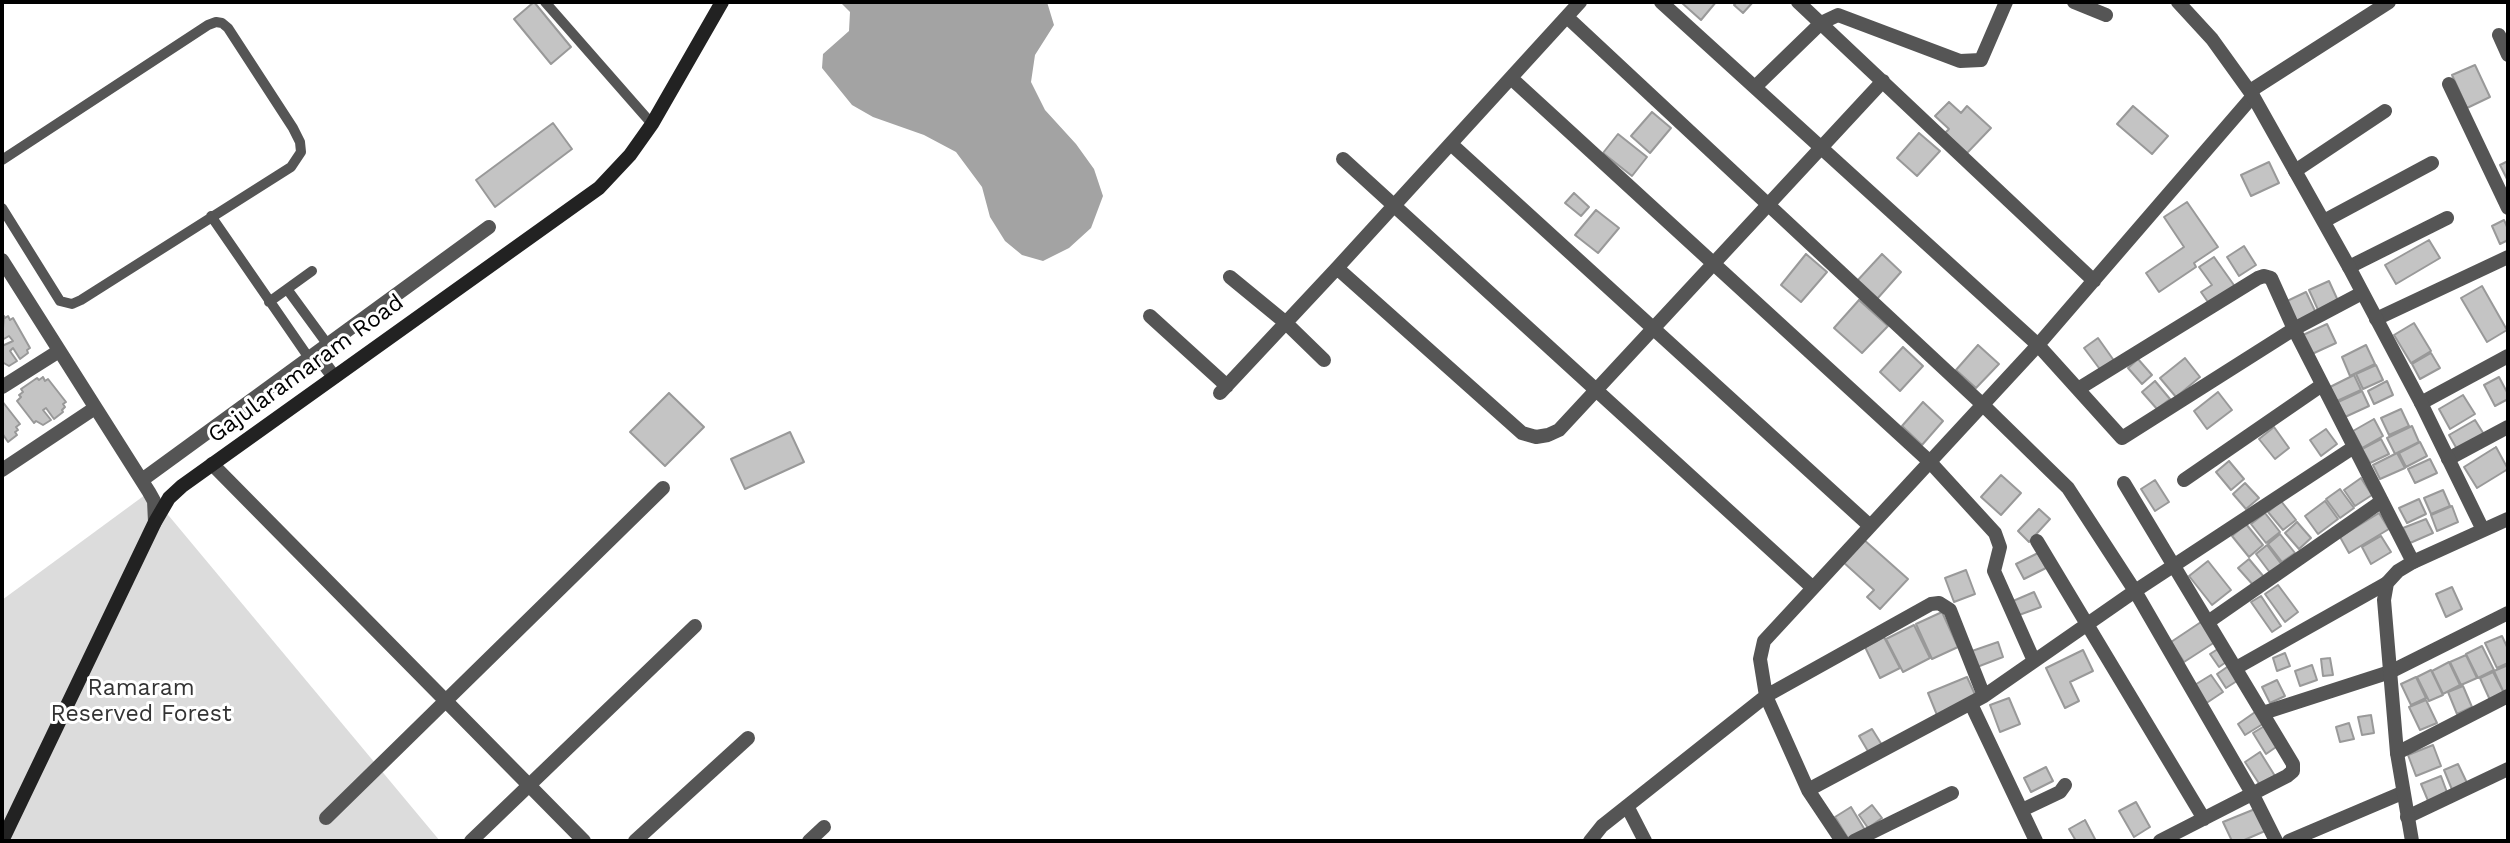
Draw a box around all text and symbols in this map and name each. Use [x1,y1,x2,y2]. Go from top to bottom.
street label: Gajularamaram Road [203,289,409,449]
park label: Ramaram Reserved Forest [50,674,232,728]

